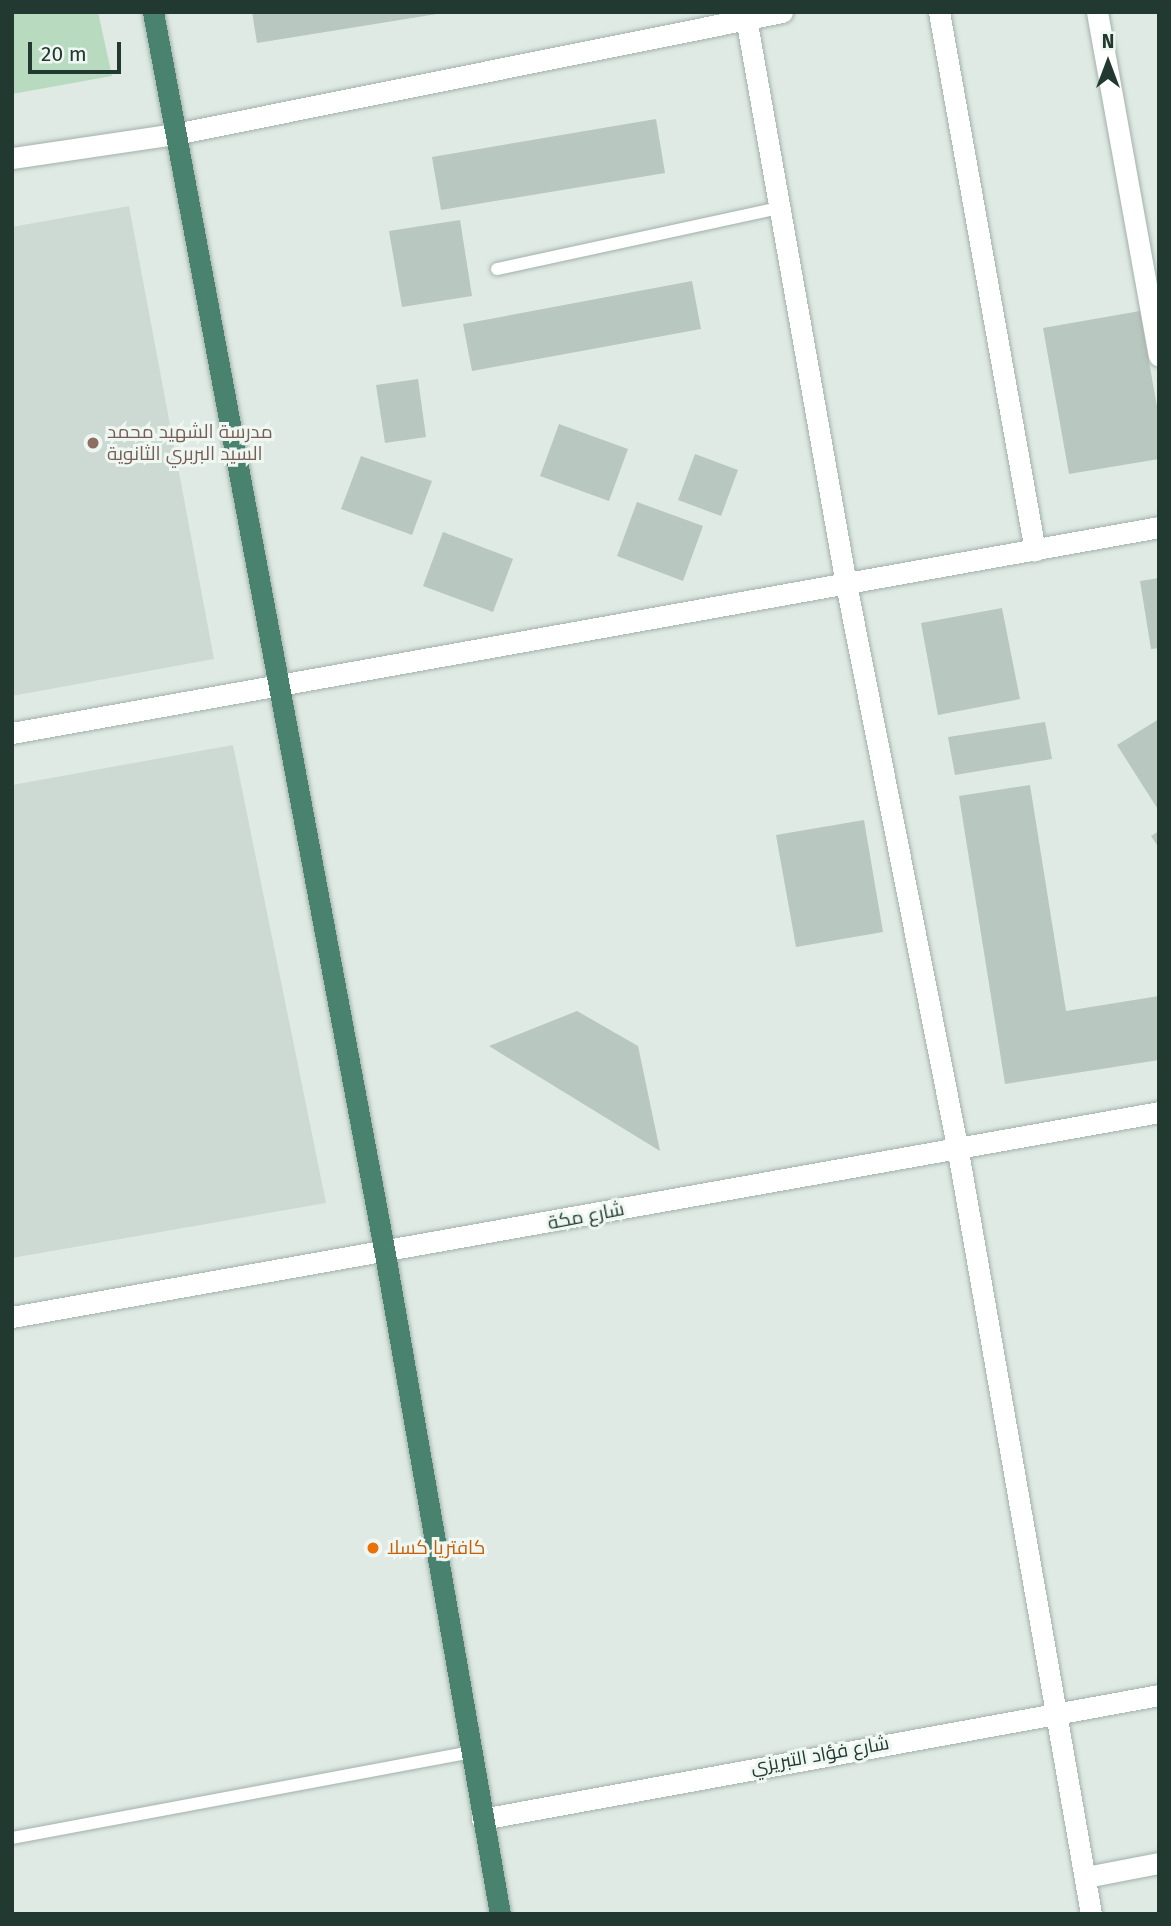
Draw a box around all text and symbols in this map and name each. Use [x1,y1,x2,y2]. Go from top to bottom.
scale bar [32,28,124,72]
north arrow [1073,28,1143,98]
text: N [1102,30,1114,53]
text: 20 m [41,41,87,67]
place label: مدرسة الشهيد محمد السيد البربري الثانوية [107,421,273,465]
marker: مدرسة الشهيد محمد السيد البربري الثانوية [85,435,101,451]
street label: شارع مكة [546,1197,626,1235]
place label: كافتريا كسلا [387,1537,485,1559]
marker: كافتريا كسلا [365,1540,381,1556]
street label: شارع فؤاد التبريزي [749,1732,891,1778]

